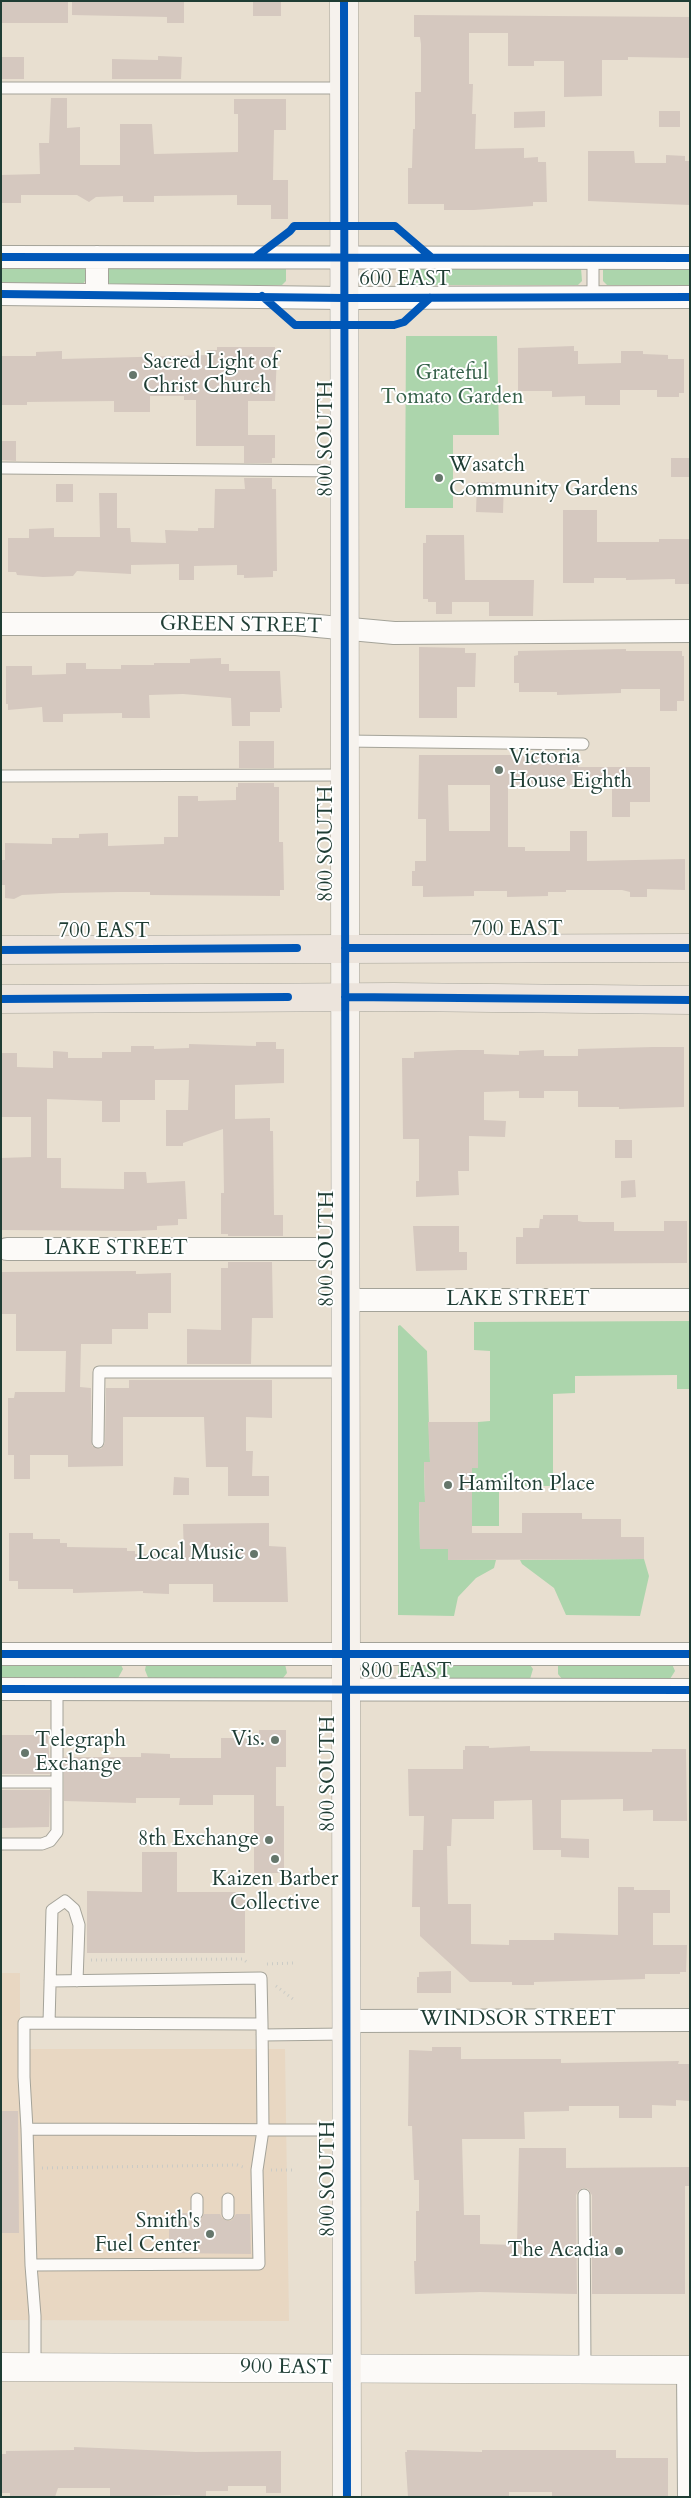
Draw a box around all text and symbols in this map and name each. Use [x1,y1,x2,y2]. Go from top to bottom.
street label: 600 EAST [359,267,451,293]
place label: Sacred Light of Christ Church [143,350,278,400]
park label: Grateful Tomato Garden [380,361,524,411]
marker: Sacred Light of Christ Church [127,369,139,381]
street label: 800 SOUTH [314,381,340,497]
place label: Wasatch Community Gardens [449,453,638,503]
marker: Wasatch Community Gardens [433,472,445,484]
street label: GREEN STREET [160,612,322,640]
place label: Victoria House Eighth [509,745,632,795]
marker: Victoria House Eighth [493,764,505,776]
street label: 800 SOUTH [314,786,340,902]
street label: 700 EAST [471,917,563,943]
street label: 700 EAST [58,919,150,945]
street label: 800 SOUTH [315,1191,341,1307]
street label: LAKE STREET [44,1236,188,1262]
street label: LAKE STREET [446,1287,590,1313]
place label: Hamilton Place [458,1472,595,1498]
marker: Hamilton Place [442,1479,454,1491]
place label: Local Music [136,1541,244,1567]
marker: Local Music [248,1548,260,1560]
street label: 800 EAST [360,1659,452,1685]
street label: 800 SOUTH [316,1716,342,1832]
place label: Vis. [231,1727,265,1753]
place label: Telegraph Exchange [35,1728,126,1778]
marker: Vis. [269,1734,281,1746]
marker: Telegraph Exchange [19,1747,31,1759]
place label: 8th Exchange [138,1827,259,1853]
marker: 8th Exchange [263,1834,275,1846]
marker: Kaizen Barber Collective [269,1853,281,1865]
place label: Kaizen Barber Collective [212,1867,338,1917]
street label: WINDSOR STREET [420,2007,616,2033]
street label: 800 SOUTH [316,2121,342,2237]
place label: Smith's Fuel Center [95,2209,200,2259]
marker: Smith's Fuel Center [204,2228,216,2240]
place label: The Acadia [507,2238,609,2264]
marker: The Acadia [613,2245,625,2257]
street label: 900 EAST [240,2355,332,2381]

